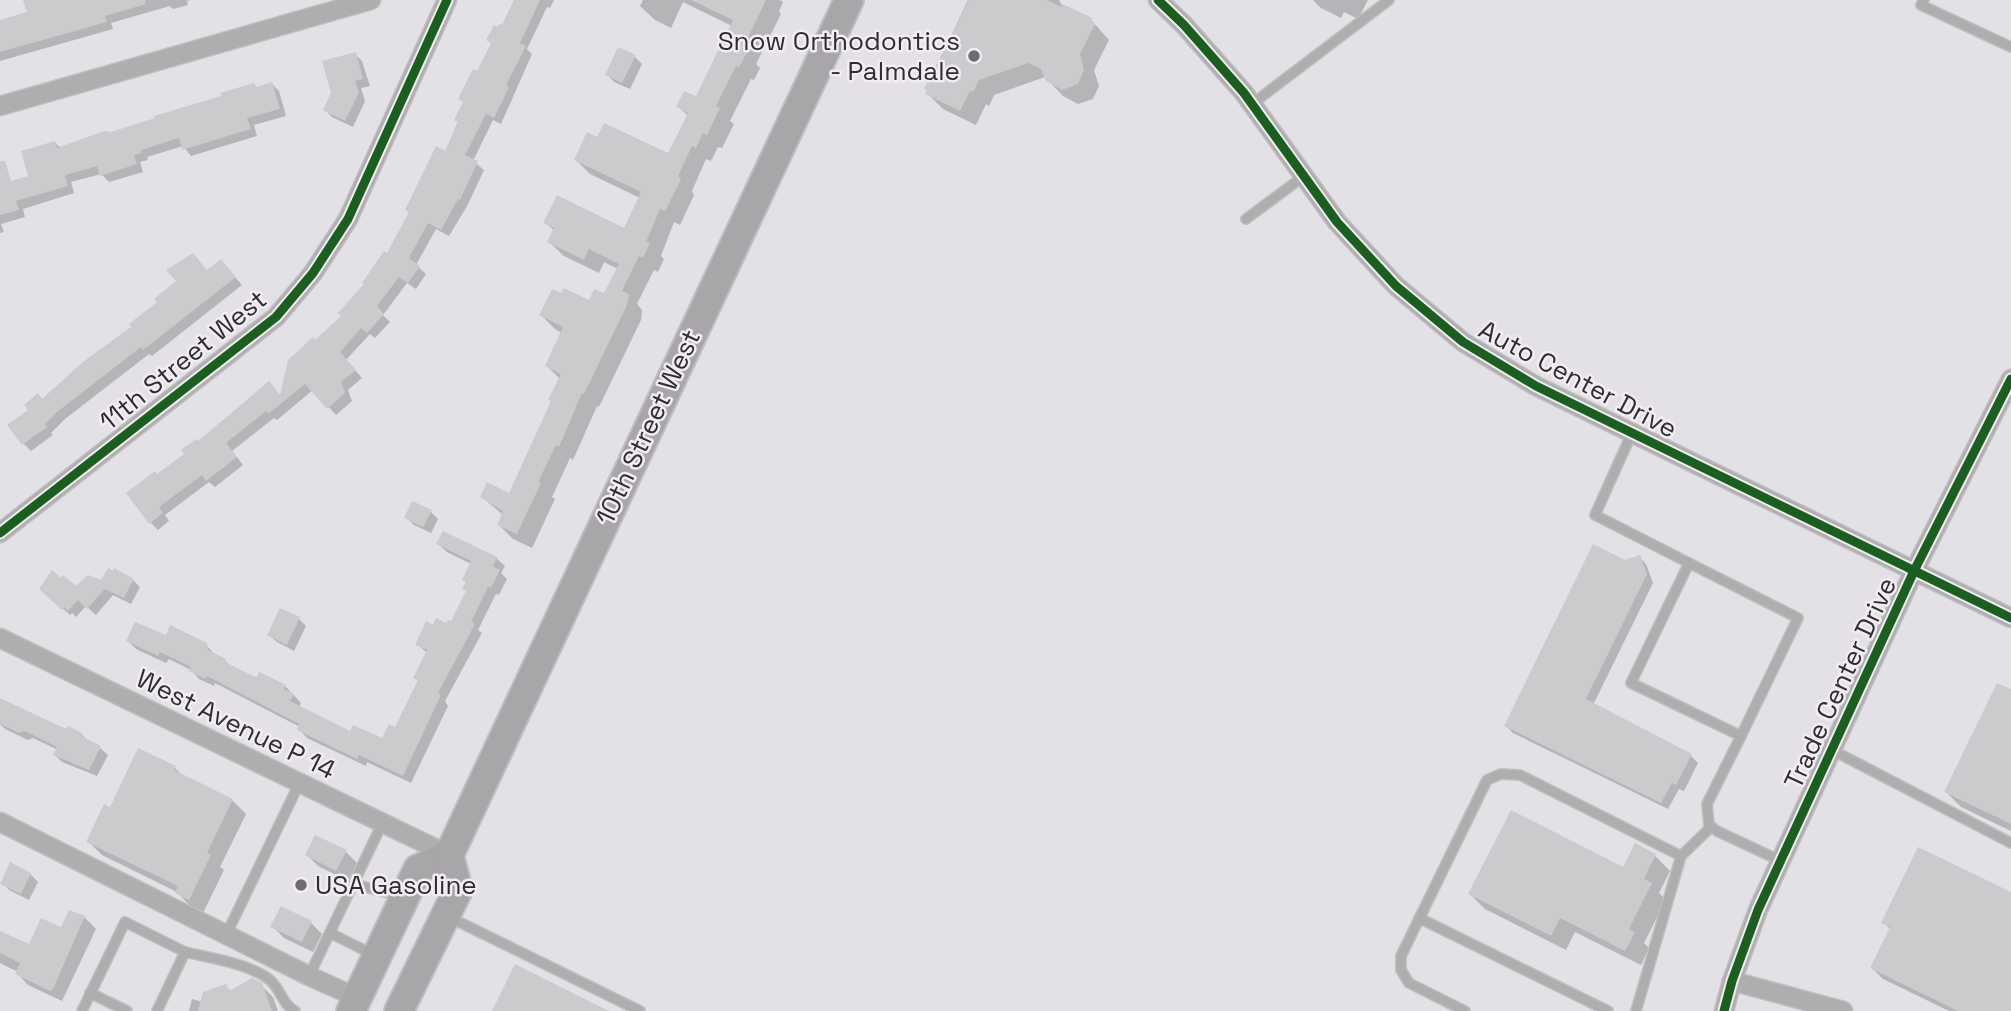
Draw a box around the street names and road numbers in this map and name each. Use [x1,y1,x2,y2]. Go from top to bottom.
street label: 11th Street West [92,282,274,438]
street label: Auto Center Drive [1473,312,1683,446]
street label: 10th Street West [588,324,708,530]
street label: Trade Center Drive [1776,572,1904,794]
street label: West Avenue P 14 [131,661,341,787]

